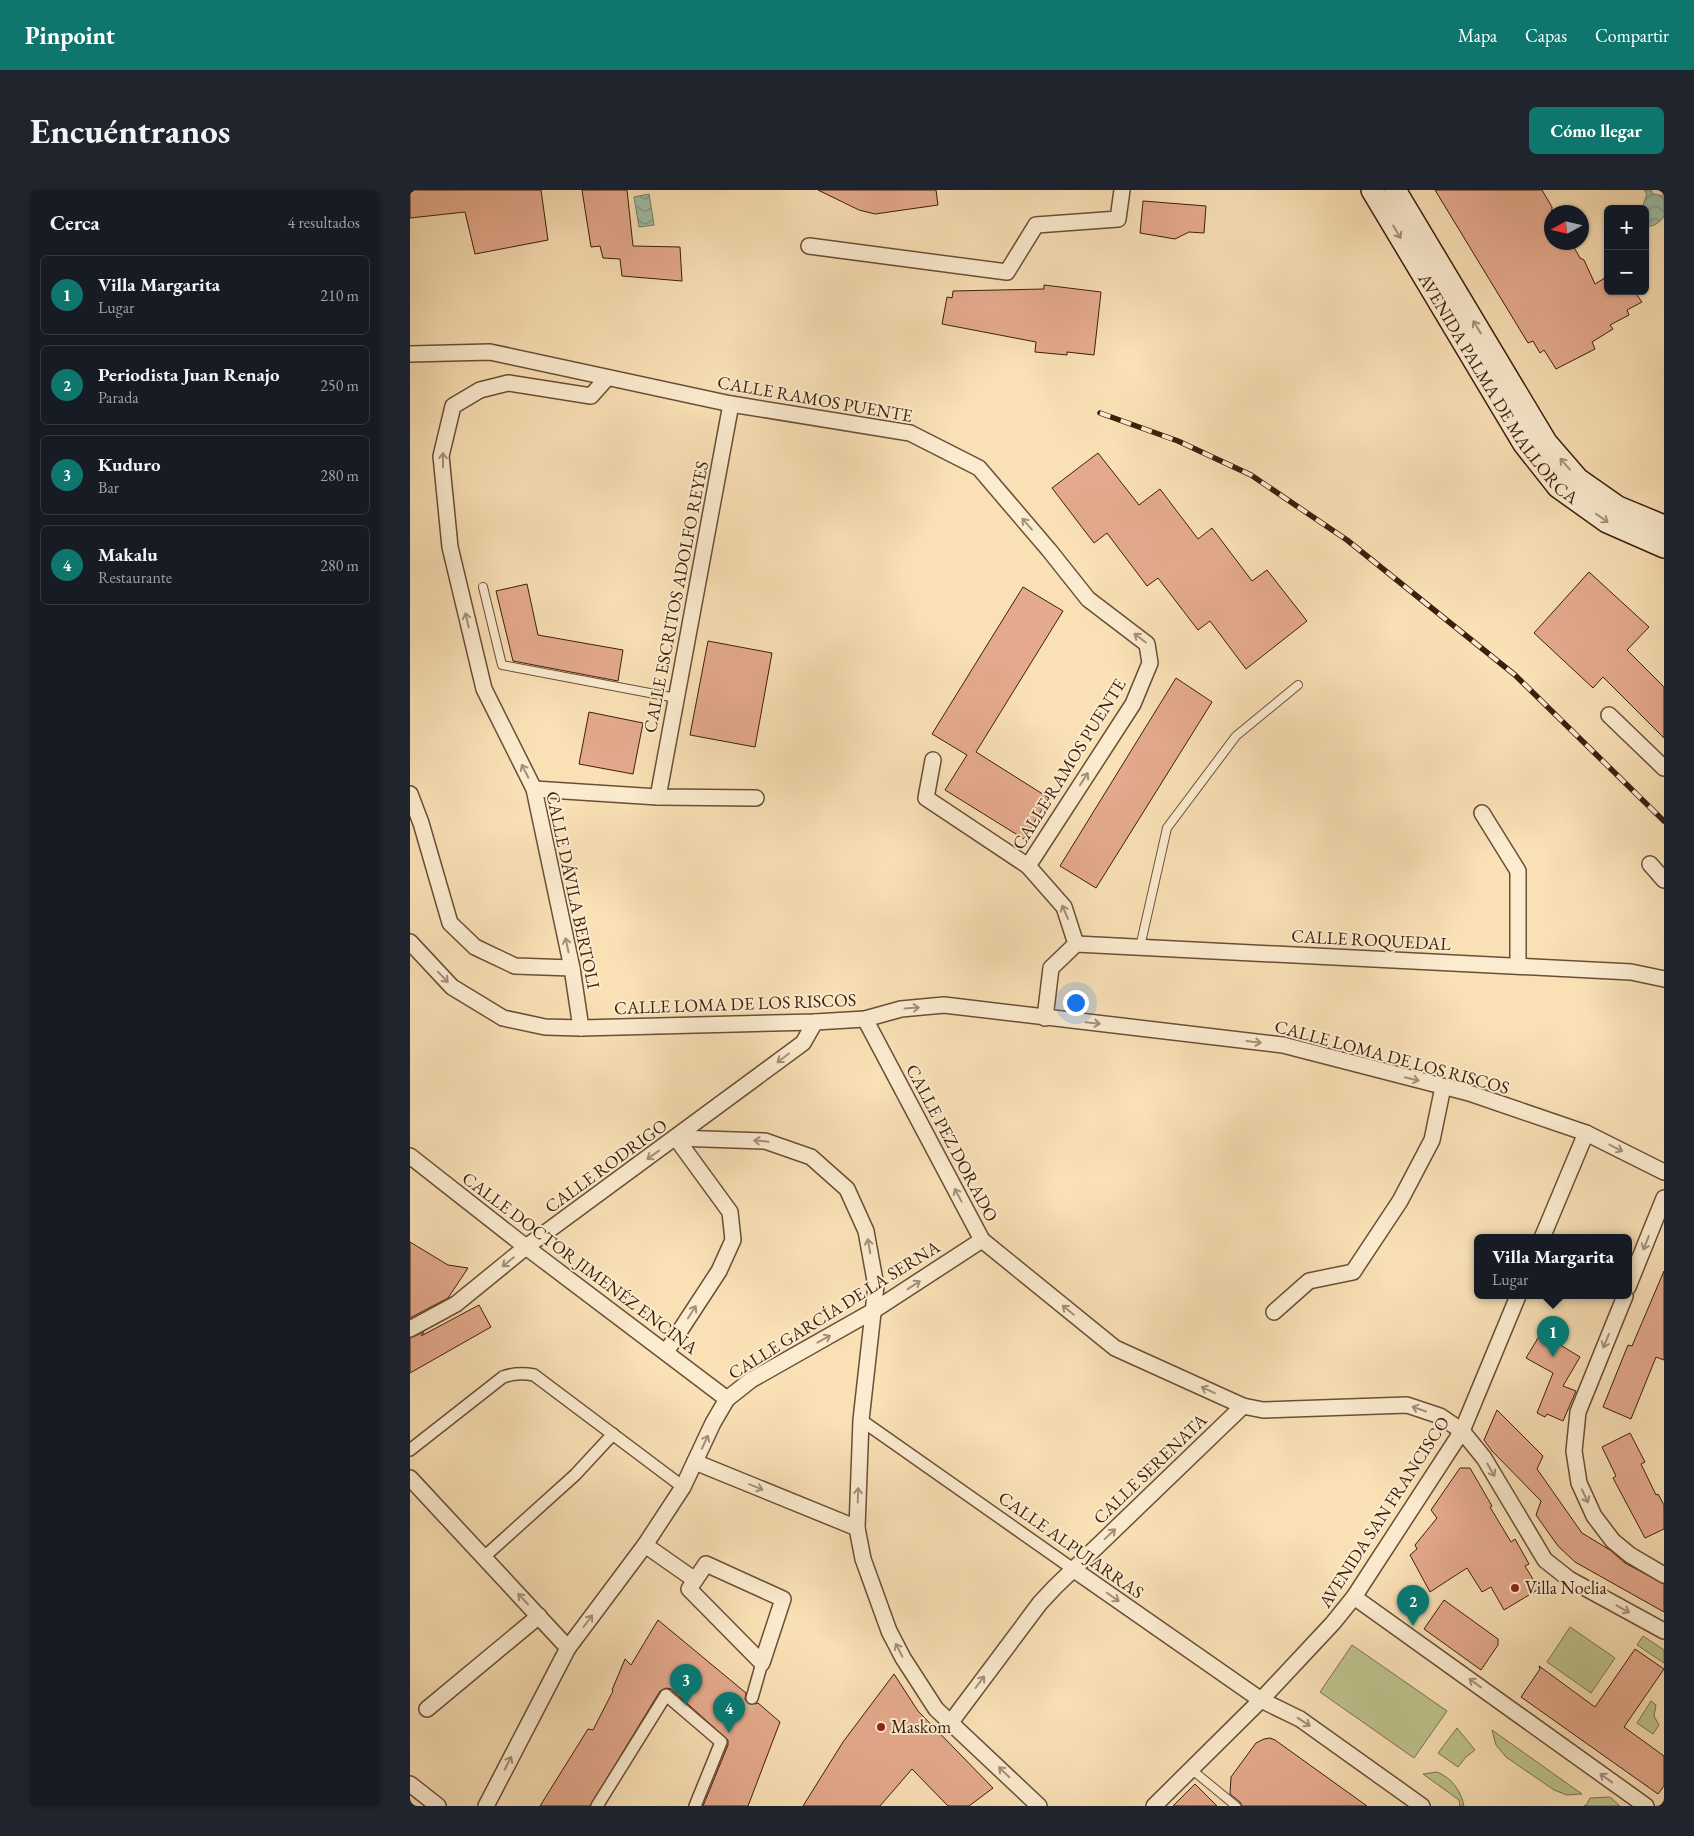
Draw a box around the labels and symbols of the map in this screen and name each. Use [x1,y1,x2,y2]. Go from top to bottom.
north arrow [1544,205,1589,250]
one-way arrow [1393,224,1403,238]
street label: AVENIDA PALMA DE MALLORCA [1413,268,1584,509]
one-way arrow [1472,321,1482,335]
street label: CALLE RAMOS PUENTE [716,370,914,427]
one-way arrow [438,452,448,468]
one-way arrow [1559,457,1571,470]
street label: CALLE ESCRITOS ADOLFO REYES [638,459,713,735]
one-way arrow [1594,513,1608,523]
one-way arrow [1021,517,1032,530]
one-way arrow [462,613,471,629]
one-way arrow [1133,633,1147,643]
street label: CALLE RAMOS PUENTE [1006,674,1131,854]
one-way arrow [520,764,529,779]
one-way arrow [1079,773,1089,787]
street label: CALLE DÁVILA BERTOLI [541,789,606,991]
one-way arrow [1060,905,1069,920]
street label: CALLE ROQUEDAL [1291,924,1452,955]
one-way arrow [562,938,571,954]
one-way arrow [437,971,449,984]
street label: CALLE LOMA DE LOS RISCOS [614,988,856,1019]
your location [1063,990,1089,1016]
one-way arrow [904,1003,920,1013]
street label: CALLE LOMA DE LOS RISCOS [1272,1014,1512,1099]
one-way arrow [1085,1018,1101,1028]
one-way arrow [1246,1037,1262,1047]
one-way arrow [776,1053,790,1063]
street label: CALLE PEZ DORADO [901,1060,1004,1226]
one-way arrow [1404,1075,1420,1084]
street label: CALLE RODRIGO [540,1113,672,1218]
one-way arrow [753,1136,769,1146]
one-way arrow [1608,1143,1623,1153]
one-way arrow [646,1150,660,1160]
street label: CALLE DOCTOR JIMENÉZ ENCINA [458,1166,703,1359]
one-way arrow [953,1187,963,1202]
one-way arrow [1641,1234,1650,1250]
street label: CALLE GARCÍA DE LA SERNA [724,1235,944,1384]
one-way arrow [864,1238,873,1254]
one-way arrow [502,1256,515,1267]
one-way arrow [907,1280,921,1290]
one-way arrow [1062,1304,1075,1315]
one-way arrow [688,1305,698,1319]
pin: 1 [1537,1316,1569,1357]
one-way arrow [1601,1333,1611,1348]
one-way arrow [816,1334,831,1344]
one-way arrow [1201,1385,1216,1394]
one-way arrow [1411,1404,1427,1413]
street label: CALLE SERENATA [1088,1408,1212,1529]
street label: AVENIDA SAN FRANCISCO [1312,1412,1454,1613]
one-way arrow [700,1435,710,1450]
one-way arrow [1486,1462,1496,1476]
one-way arrow [748,1483,764,1492]
street label: CALLE ALPUJARRAS [994,1486,1148,1603]
one-way arrow [853,1487,863,1504]
one-way arrow [1580,1488,1590,1503]
one-way arrow [1104,1528,1116,1540]
place label: Villa Noelia [1525,1576,1607,1599]
marker: Villa Noelia [1509,1582,1521,1594]
pin: 2 [1397,1585,1429,1626]
one-way arrow [1106,1592,1120,1602]
one-way arrow [517,1593,529,1605]
one-way arrow [1615,1605,1630,1614]
one-way arrow [582,1615,593,1628]
one-way arrow [894,1643,903,1658]
pin: 3 [670,1664,702,1705]
one-way arrow [975,1675,985,1689]
one-way arrow [1468,1677,1482,1688]
pin: 4 [713,1692,745,1733]
place label: Maskom [891,1715,951,1738]
one-way arrow [1297,1717,1311,1727]
marker: Maskom [875,1721,887,1733]
one-way arrow [503,1755,513,1770]
one-way arrow [998,1767,1010,1779]
one-way arrow [1600,1772,1614,1783]

